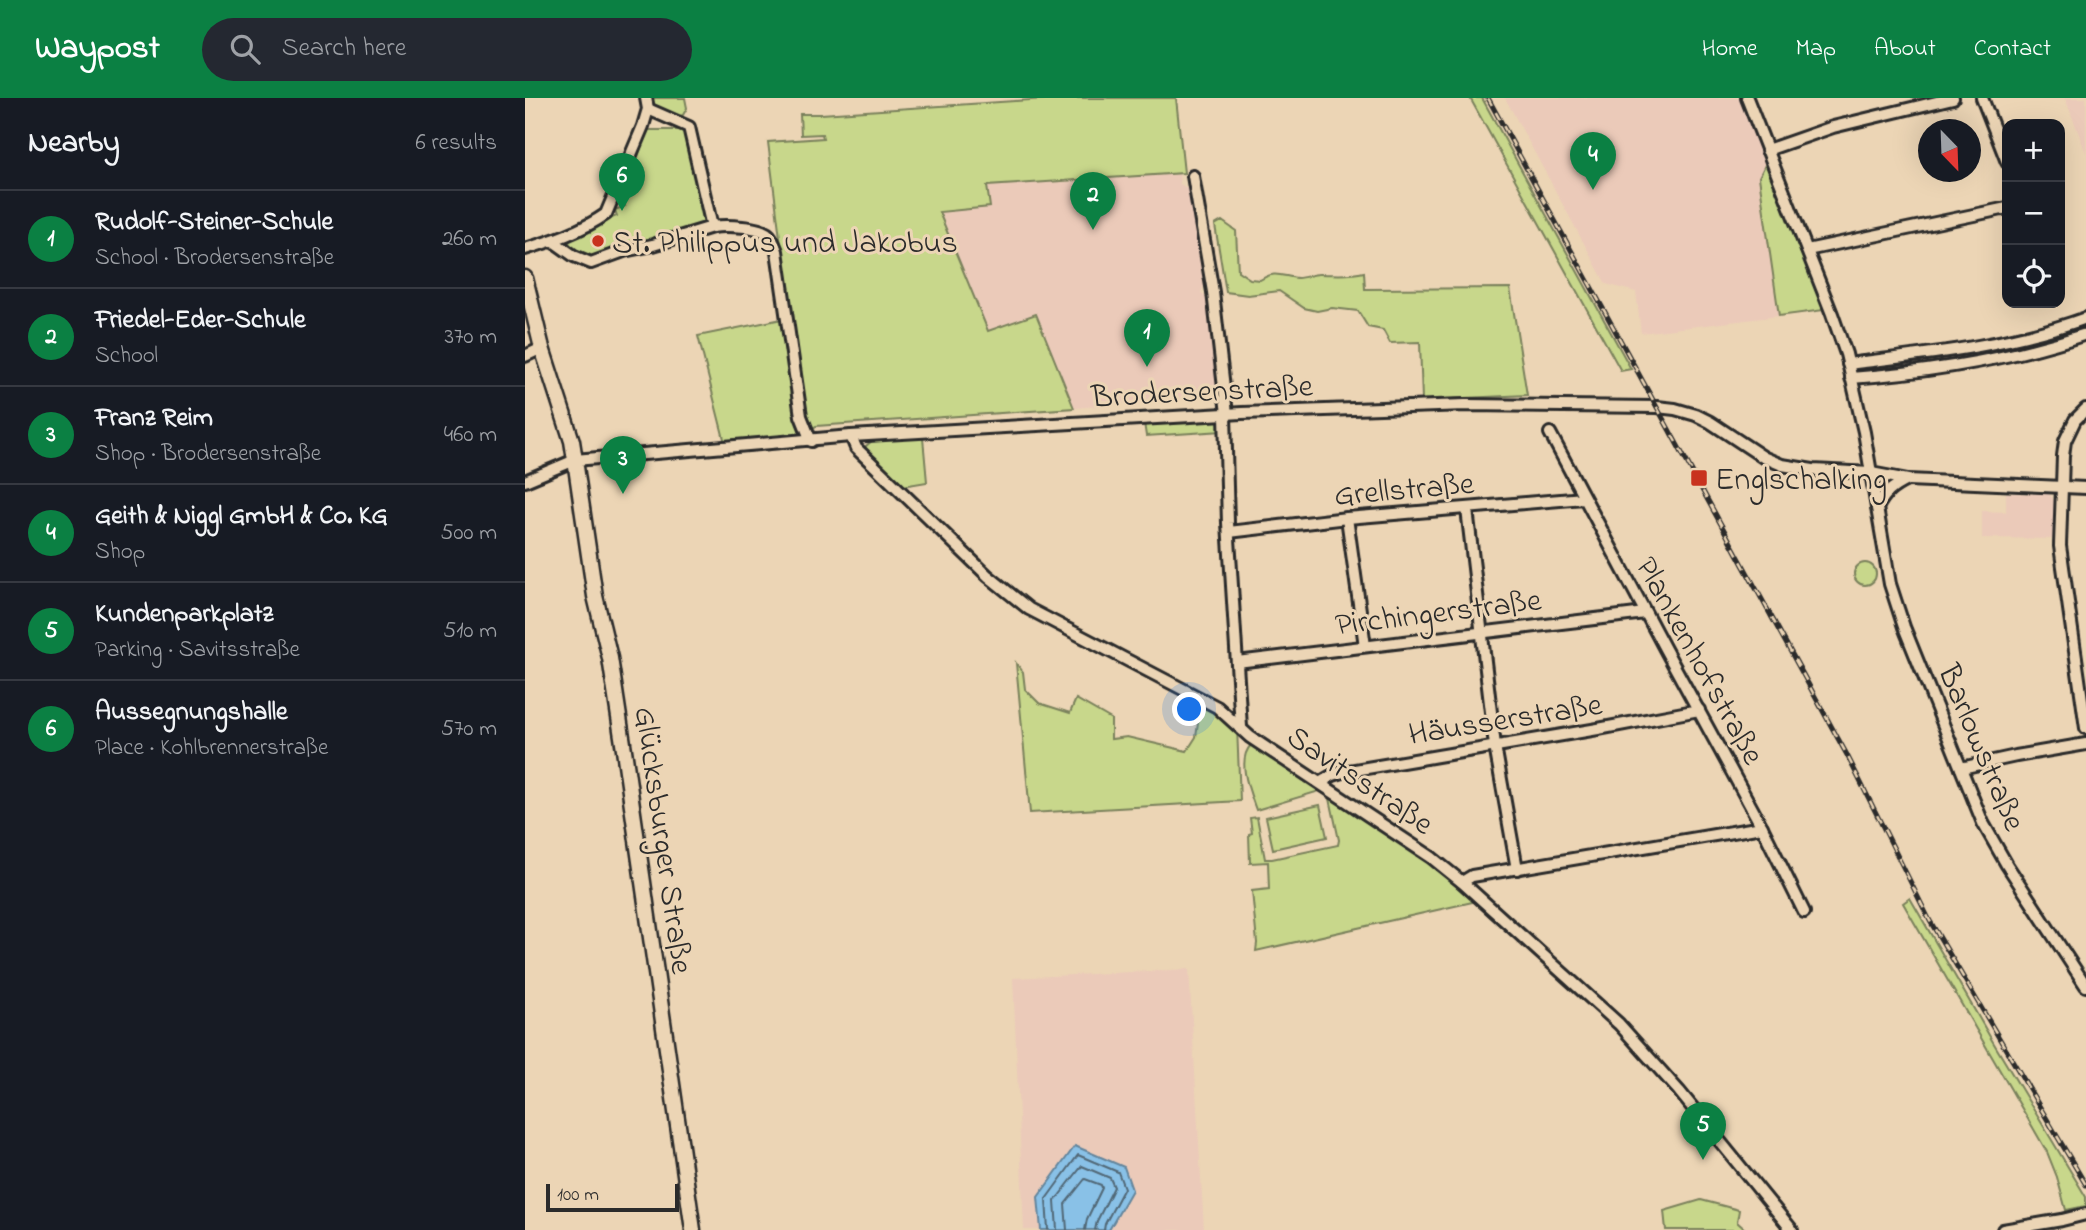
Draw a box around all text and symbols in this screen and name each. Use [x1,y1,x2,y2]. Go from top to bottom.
search box [202,18,692,81]
text: Waypost [35,25,160,73]
icon: search [226,30,264,68]
text: Search here [282,30,406,68]
text: Home [1702,32,1758,67]
text: Map [1796,32,1836,67]
text: About [1874,32,1936,67]
text: Contact [1974,32,2051,67]
north arrow [1918,119,1981,182]
map controls [2002,119,2065,308]
button: + [2002,119,2065,182]
text: Nearby [28,122,120,166]
text: 6 results [416,127,497,160]
pin: 4 [1570,132,1616,190]
pin: 6 [599,153,645,211]
pin: 2 [1070,172,1116,230]
button: − [2002,182,2065,245]
text: Rudolf-Steiner-Schule [95,204,333,242]
place label: St. Philippus und Jakobus [612,221,958,268]
text: 1 [47,223,55,256]
text: 260 m [442,223,497,256]
marker: St. Philippus und Jakobus [590,233,606,249]
text: School · Brodersenstraße [95,242,334,275]
button: locate [2002,245,2065,308]
text: Friedel-Eder-Schule [95,302,306,340]
pin: 1 [1124,309,1170,367]
text: 2 [45,321,57,354]
text: 370 m [444,321,497,354]
text: School [95,340,158,373]
street label: Brodersenstraße [1089,364,1315,423]
text: Franz Reim [95,400,213,438]
text: 3 [46,419,56,452]
text: 460 m [444,419,497,452]
pin: 3 [600,436,646,494]
text: Shop · Brodersenstraße [95,438,321,471]
place label: Englschalking [1715,458,1887,505]
street label: Grellstraße [1332,462,1477,521]
marker: Englschalking [1689,468,1709,488]
text: Geith & Niggl GmbH & Co. KG [95,498,388,536]
text: 4 [46,517,56,550]
text: 500 m [440,517,497,550]
text: Shop [95,536,145,569]
street label: Plankenhofstraße [1621,549,1775,775]
street label: Pirchingerstraße [1333,578,1545,650]
text: Kundenparkplatz [95,596,273,634]
text: 5 [44,615,58,648]
text: 510 m [443,615,497,648]
text: Parking · Savitsstraße [95,634,300,667]
street label: Barlowstraße [1923,657,2036,840]
street label: Häusserstraße [1406,683,1606,760]
your location [1172,692,1206,726]
text: Aussegnungshalle [95,694,288,732]
street label: Glücksburger Straße [620,704,704,978]
text: 6 [46,713,56,746]
text: 570 m [441,713,497,746]
street label: Savitsstraße [1276,715,1442,849]
text: Place · Kohlbrennerstraße [95,732,328,765]
pin: 5 [1680,1102,1726,1160]
scale bar [546,1181,679,1213]
text: 100 m [557,1182,599,1209]

